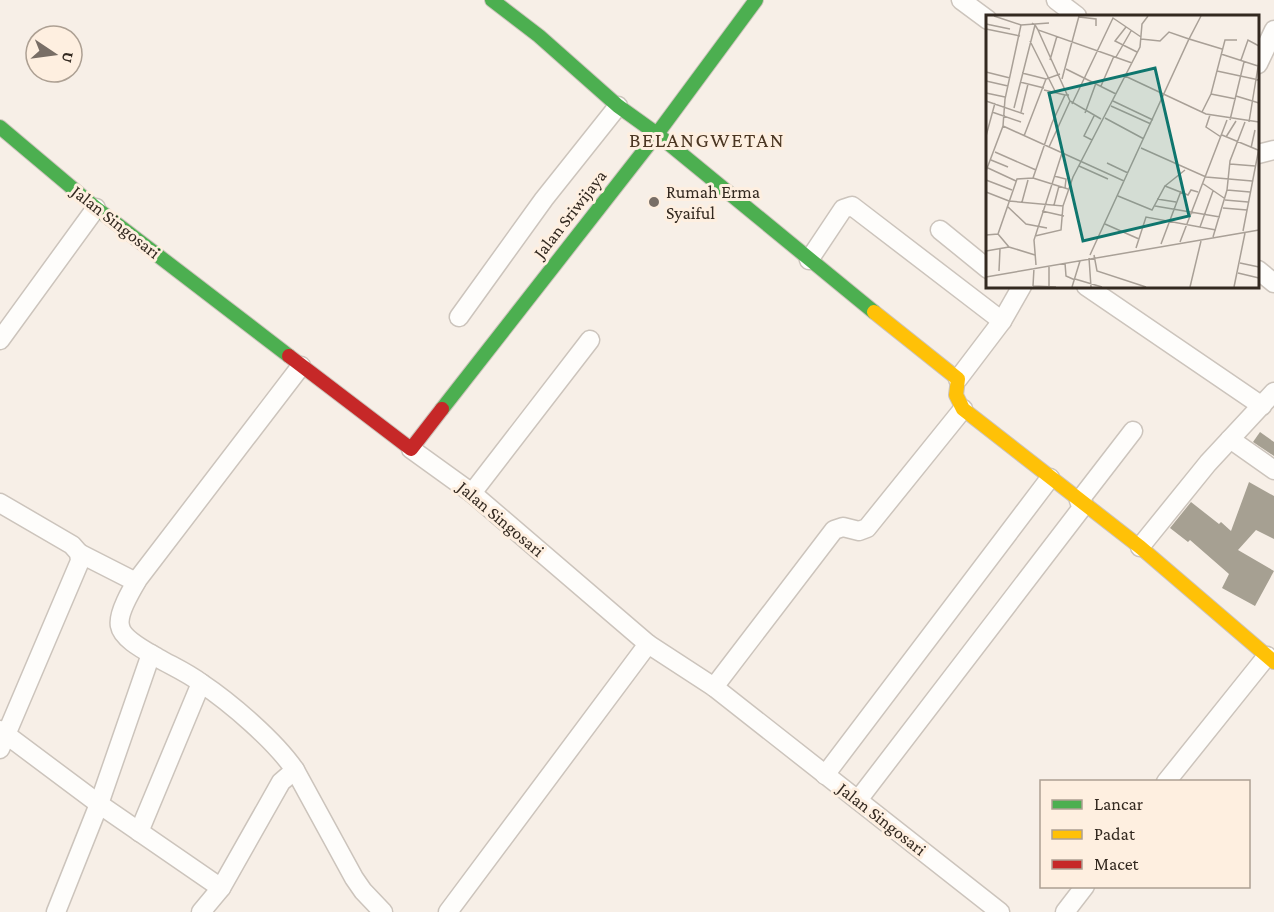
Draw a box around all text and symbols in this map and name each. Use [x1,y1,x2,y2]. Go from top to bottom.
inset map [986,15,1259,288]
north arrow [24,24,84,84]
text: U [59,50,78,65]
district label: BELANGWETAN [629,128,785,152]
street label: Jalan Sriwijaya [528,166,611,264]
street label: Jalan Singosari [66,180,164,263]
place label: Rumah Erma Syaiful [666,182,760,223]
marker: Rumah Erma Syaiful [647,195,661,209]
street label: Jalan Singosari [452,476,548,561]
street label: Jalan Singosari [832,777,930,860]
legend [1040,780,1250,888]
text: Lancar [1094,794,1144,814]
text: Padat [1094,824,1136,844]
text: Macet [1094,854,1140,874]

